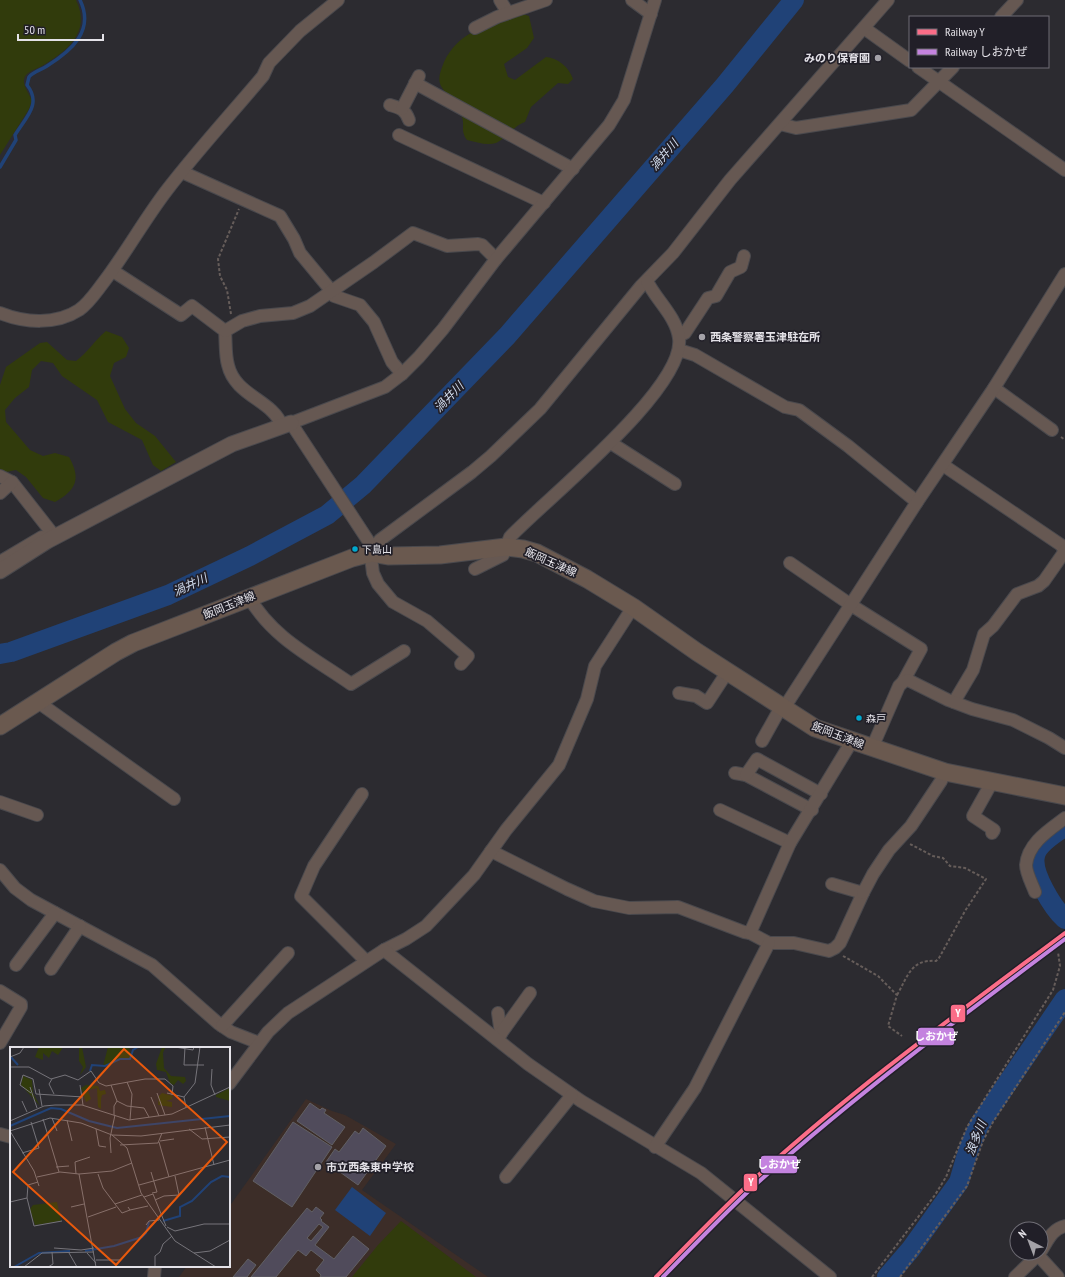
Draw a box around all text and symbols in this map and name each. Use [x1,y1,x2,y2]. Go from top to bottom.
scale bar [18,16,103,42]
legend [909,16,1049,68]
text: 50 m [24,22,45,37]
text: Railway Y [945,24,985,39]
text: Railway しおかぜ [945,44,1028,59]
place label: みのり保育園 [804,51,870,65]
marker: みのり保育園 [873,53,883,63]
water label: 渦井川 [646,135,682,173]
place label: 西条警察署玉津駐在所 [710,330,820,344]
marker: 西条警察署玉津駐在所 [697,332,707,342]
water label: 渦井川 [431,377,468,415]
place label: 下島山 [362,543,392,556]
marker: 下島山 [350,544,360,554]
street label: 飯岡玉津線 [523,544,579,580]
water label: 渦井川 [170,569,211,599]
street label: 飯岡玉津線 [201,588,257,622]
place label: 森戸 [866,712,886,725]
marker: 森戸 [854,713,864,723]
street label: 飯岡玉津線 [810,719,866,751]
line badge: Y [950,1004,966,1023]
text: Y [954,1006,961,1020]
line badge: しおかぜ [917,1027,955,1046]
text: しおかぜ [914,1029,958,1043]
inset map [10,1047,230,1267]
water label: 浪多川 [962,1116,990,1157]
line badge: しおかぜ [760,1155,798,1174]
text: しおかぜ [757,1157,801,1171]
place label: 市立西条東中学校 [326,1160,414,1174]
marker: 市立西条東中学校 [313,1162,323,1172]
line badge: Y [743,1173,758,1192]
text: Y [747,1175,754,1189]
north arrow [1009,1221,1049,1261]
text: N [1015,1226,1029,1241]

